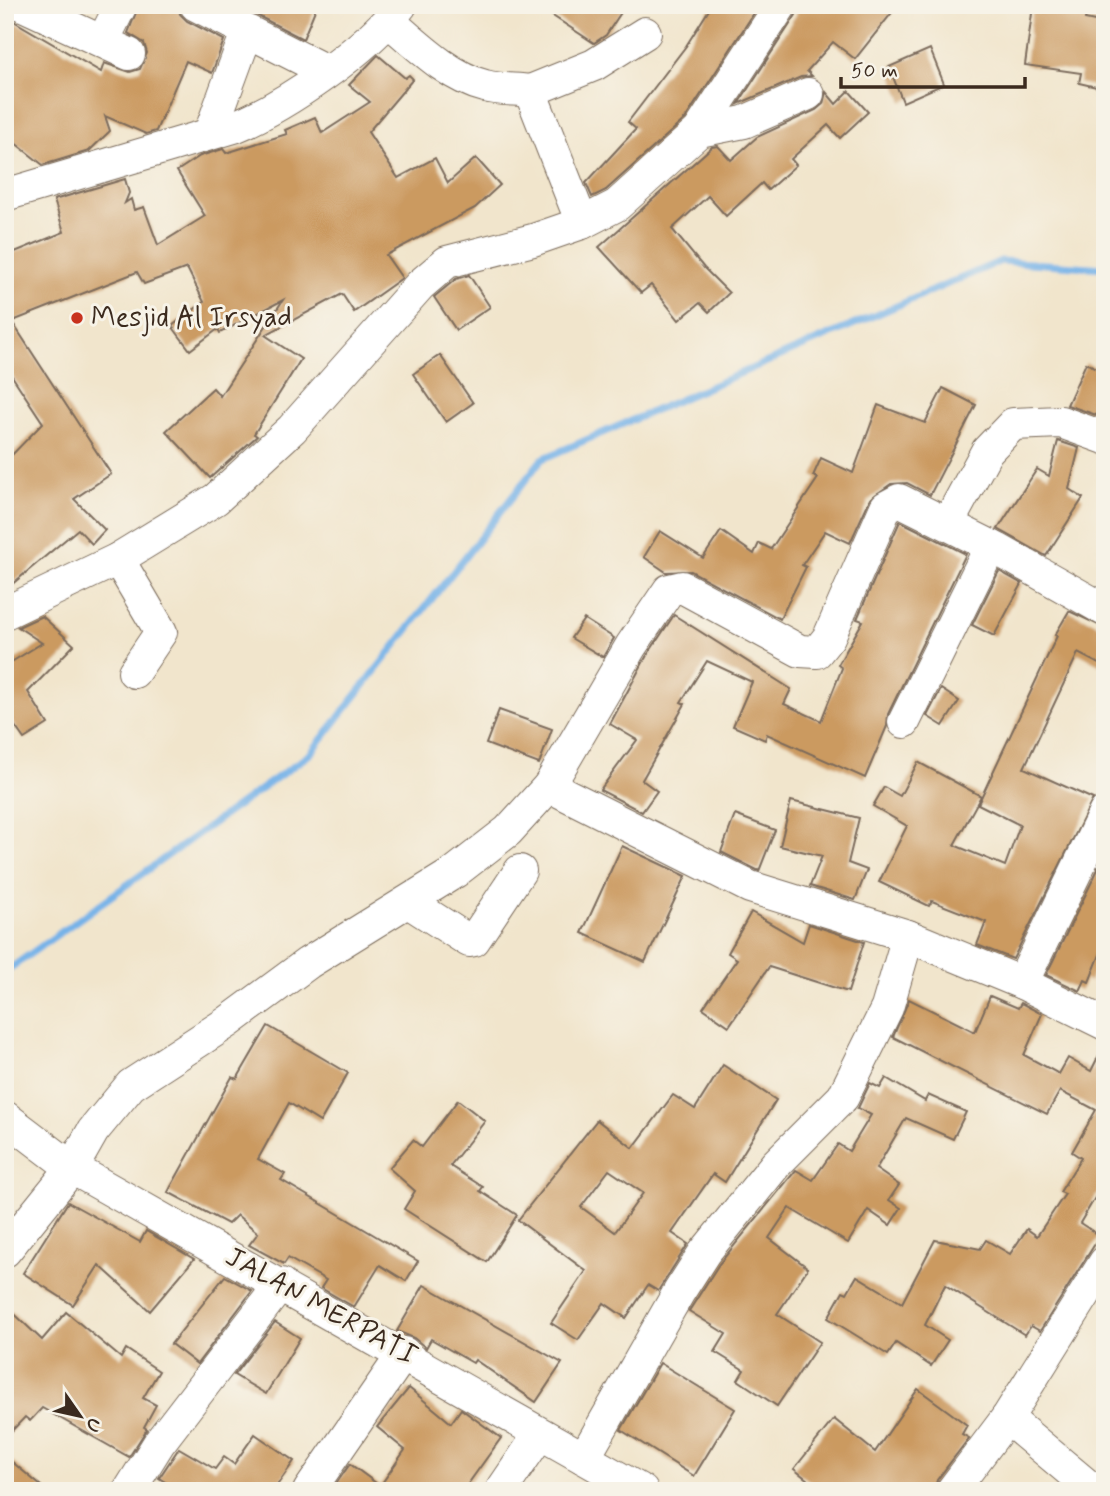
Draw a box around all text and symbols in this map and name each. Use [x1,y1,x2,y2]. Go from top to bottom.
scale bar [841,46,1024,90]
text: 50 m [851,57,898,85]
place label: Mesjid Al Irsyad [91,300,292,337]
marker: Mesjid Al Irsyad [69,310,85,326]
street label: JALAN MERPATI [218,1239,424,1375]
north arrow [46,1380,116,1450]
text: U [79,1413,107,1437]

